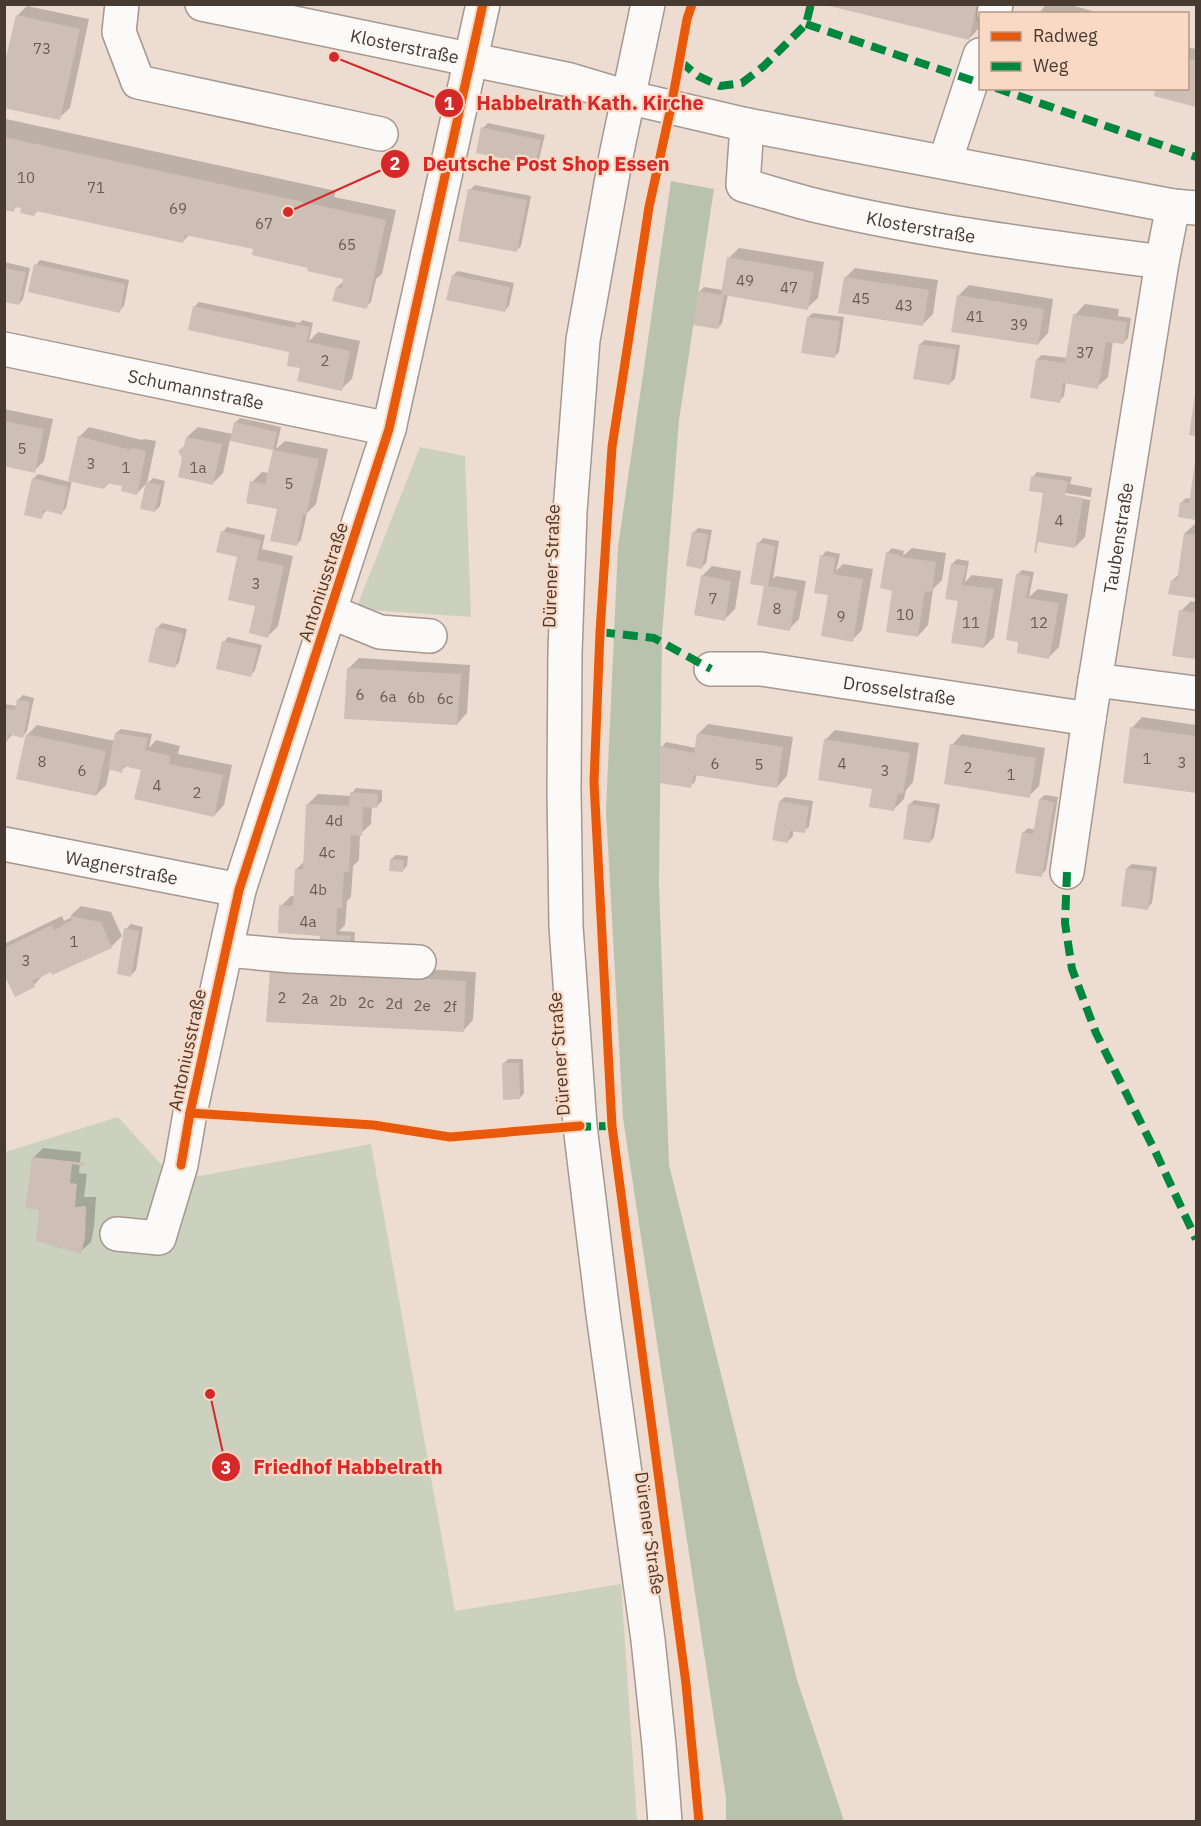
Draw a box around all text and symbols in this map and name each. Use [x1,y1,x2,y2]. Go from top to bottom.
legend [979,12,1189,90]
street label: Klosterstraße [348,23,461,68]
text: Radweg [1033,24,1098,47]
house number: 73 [33,39,51,58]
text: Weg [1033,54,1069,77]
callout: Habbelrath Kath. Kirche [434,84,715,122]
text: Habbelrath Kath. Kirche [476,89,704,116]
text: 1 [444,92,455,115]
callout: Deutsche Post Shop Essen [380,145,681,183]
text: Deutsche Post Shop Essen [422,150,670,177]
text: 2 [390,152,400,175]
house number: 10 [17,168,35,187]
house number: 71 [87,178,105,197]
house number: 69 [169,199,187,218]
street label: Klosterstraße [864,205,977,248]
house number: 67 [255,214,273,233]
house number: 65 [338,235,356,254]
house number: 49 [736,271,754,290]
house number: 47 [780,278,798,297]
house number: 45 [852,289,870,308]
house number: 43 [895,296,913,315]
house number: 41 [966,307,984,326]
house number: 39 [1010,315,1028,334]
house number: 37 [1076,343,1094,362]
house number: 2 [320,351,330,370]
street label: Schumannstraße [126,364,266,414]
house number: 5 [17,439,27,458]
house number: 3 [86,454,96,473]
house number: 1 [121,458,131,477]
house number: 1a [189,458,207,477]
house number: 5 [284,474,294,493]
street label: Taubenstraße [1098,481,1138,595]
street label: Dürener Straße [537,504,565,628]
house number: 4 [1054,511,1064,530]
street label: Antoniusstraße [293,519,353,645]
house number: 3 [251,574,261,593]
house number: 7 [708,589,718,608]
house number: 8 [772,599,782,618]
house number: 10 [896,605,914,624]
house number: 9 [836,607,846,626]
house number: 11 [962,613,980,632]
house number: 12 [1030,613,1048,632]
street label: Drosselstraße [842,670,957,710]
house number: 6 [355,685,365,704]
house number: 6a [379,687,397,706]
house number: 6b [407,688,425,707]
house number: 6c [437,689,454,708]
house number: 1 [1142,749,1152,768]
house number: 8 [37,752,47,771]
house number: 3 [1177,753,1187,772]
house number: 6 [710,754,720,773]
house number: 4 [837,754,847,773]
house number: 5 [754,755,764,774]
house number: 2 [963,758,973,777]
house number: 6 [77,761,87,780]
house number: 3 [880,761,890,780]
house number: 1 [1006,765,1016,784]
house number: 4 [152,776,162,795]
house number: 2 [192,783,202,802]
house number: 4d [325,811,343,830]
house number: 4c [319,843,336,862]
street label: Wagnerstraße [63,845,180,889]
house number: 4b [309,880,327,899]
house number: 4a [299,912,317,931]
house number: 1 [69,932,79,951]
house number: 3 [21,951,31,970]
street label: Antoniusstraße [163,987,211,1113]
house number: 2 [277,988,287,1007]
house number: 2a [301,989,319,1008]
house number: 2b [329,991,347,1010]
street label: Dürener Straße [543,991,575,1117]
house number: 2c [358,993,375,1012]
house number: 2d [385,994,403,1013]
house number: 2e [413,996,431,1015]
house number: 2f [443,997,457,1016]
callout: Friedhof Habbelrath [211,1448,455,1486]
text: Friedhof Habbelrath [253,1453,443,1480]
text: 3 [221,1456,231,1479]
street label: Dürener Straße [630,1470,670,1596]

